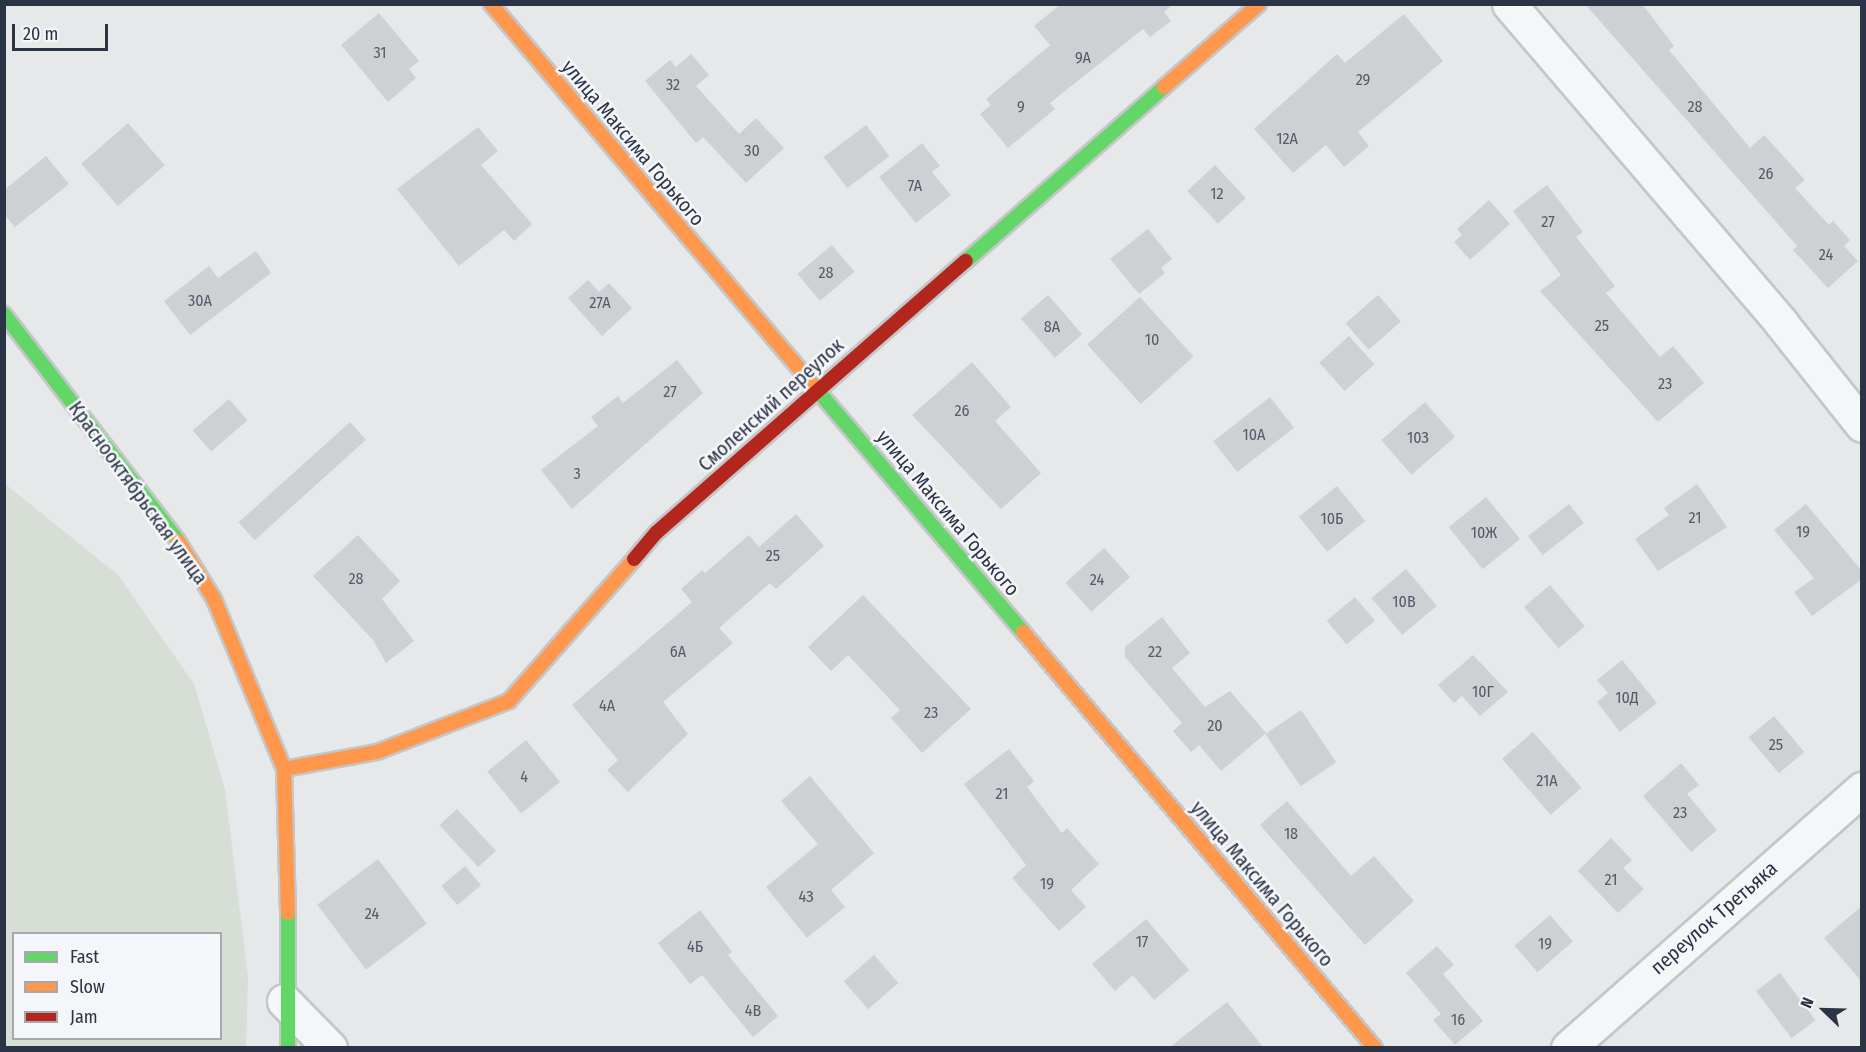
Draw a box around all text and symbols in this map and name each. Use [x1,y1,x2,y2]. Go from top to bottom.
scale bar [15,12,111,50]
text: 20 m [23,23,58,45]
house number: 31 [373,43,387,63]
house number: 9А [1075,48,1091,68]
street label: улица Максима Горького [557,55,709,231]
house number: 29 [1356,70,1370,90]
house number: 32 [666,75,680,95]
house number: 9 [1017,97,1025,117]
house number: 28 [1687,97,1703,117]
house number: 12А [1276,129,1298,149]
house number: 30 [744,141,760,161]
house number: 26 [1759,164,1773,184]
house number: 7А [908,176,922,196]
house number: 12 [1210,184,1224,204]
house number: 27 [1541,212,1555,232]
house number: 24 [1819,245,1833,265]
house number: 28 [818,263,834,283]
house number: 30А [188,291,212,311]
house number: 27А [589,293,611,313]
house number: 25 [1595,316,1609,336]
house number: 8А [1044,317,1060,337]
house number: 10 [1145,330,1159,350]
street label: Смоленский переулок [693,333,849,477]
house number: 23 [1658,374,1672,394]
house number: 27 [663,382,677,402]
street label: Краснооктябрьская улица [63,397,213,589]
house number: 26 [955,401,969,421]
street label: улица Максима Горького [872,425,1024,601]
house number: 10А [1243,425,1265,445]
house number: 10З [1407,428,1429,448]
house number: 3 [573,464,581,484]
house number: 21 [1689,508,1701,528]
house number: 10Б [1321,509,1343,529]
house number: 19 [1796,522,1810,542]
house number: 10Ж [1471,523,1497,543]
house number: 25 [766,546,780,566]
house number: 28 [348,569,364,589]
house number: 24 [1090,570,1104,590]
house number: 10В [1392,592,1416,612]
house number: 6А [670,642,686,662]
house number: 22 [1148,642,1162,662]
house number: 10Г [1472,682,1494,702]
house number: 10Д [1615,688,1639,708]
house number: 4А [599,696,615,716]
house number: 23 [924,703,938,723]
house number: 20 [1207,716,1223,736]
house number: 25 [1769,735,1783,755]
house number: 4 [520,767,528,787]
house number: 21А [1536,771,1558,791]
house number: 21 [996,784,1008,804]
street label: улица Максима Горького [1186,796,1338,972]
house number: 23 [1673,803,1687,823]
house number: 18 [1284,824,1298,844]
street label: переулок Третьяка [1646,856,1782,980]
house number: 21 [1605,870,1617,890]
house number: 19 [1040,874,1054,894]
house number: 4З [798,887,814,907]
house number: 24 [365,904,379,924]
legend [12,932,222,1040]
house number: 17 [1136,932,1148,952]
house number: 19 [1538,934,1552,954]
house number: 4Б [687,937,703,957]
text: Fast [70,946,99,968]
text: Slow [70,976,105,998]
north arrow [1794,980,1854,1040]
text: N [1796,995,1818,1011]
house number: 4В [745,1001,761,1021]
text: Jam [70,1006,98,1028]
house number: 16 [1451,1010,1465,1030]

